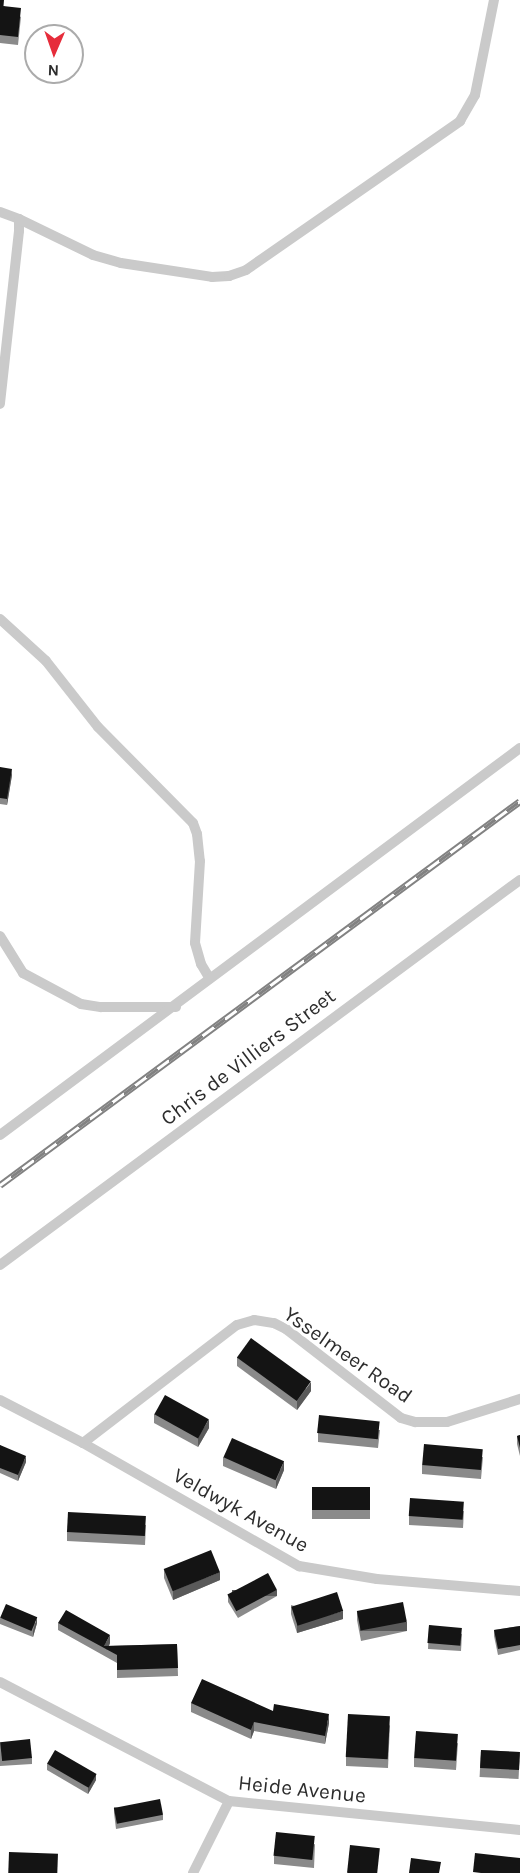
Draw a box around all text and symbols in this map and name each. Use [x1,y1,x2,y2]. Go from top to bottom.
north arrow [24,24,84,84]
text: N [47,61,60,80]
street label: Chris de Villiers Street [156,983,340,1131]
street label: Ysselmeer Road [279,1301,417,1409]
street label: Veldwyk Avenue [169,1462,313,1558]
street label: Heide Avenue [237,1770,367,1808]

